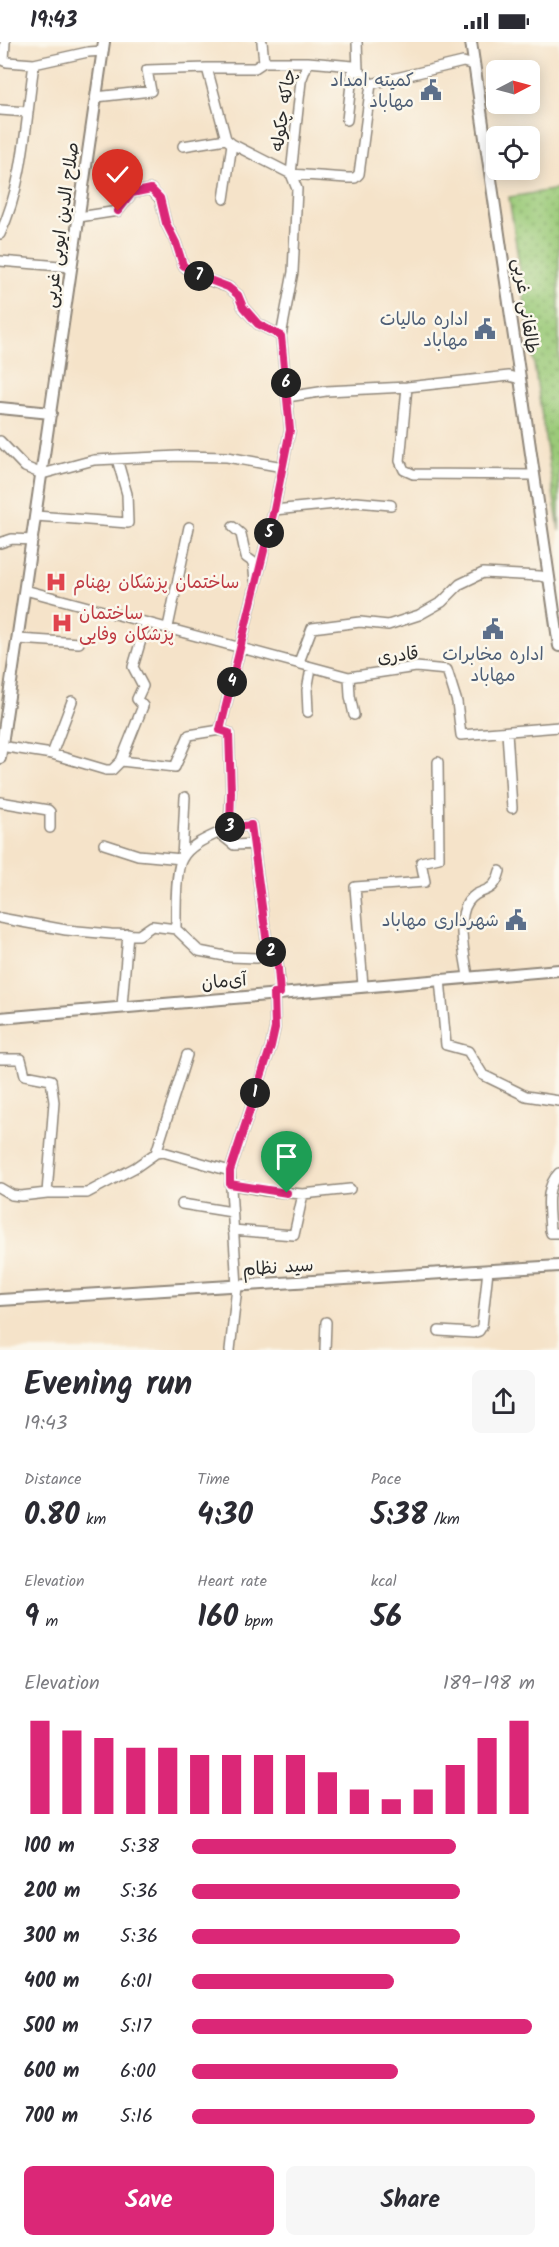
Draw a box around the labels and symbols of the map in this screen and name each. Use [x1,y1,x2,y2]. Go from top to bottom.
north arrow [486,60,540,114]
street label: چاکه چکوله [264,67,305,154]
place label: کمیته امداد مهاباد [330,67,414,117]
public building icon: کمیته امداد مهاباد [419,78,443,102]
street label: صلاح الدین ایوبی غربی [37,140,88,310]
pin [92,149,143,211]
street label: طالقانی غربی [503,257,546,356]
pin: 7 [184,261,214,291]
place label: اداره مالیات مهاباد [380,306,468,356]
public building icon: اداره مالیات مهاباد [473,317,497,341]
pin: 6 [271,368,301,398]
pin: 5 [254,518,284,548]
place label: ساختمان پزشکان بهنام [73,569,239,598]
hospital icon: ساختمان پزشکان بهنام [44,570,68,594]
place label: ساختمان پزشکان وفایی [79,600,174,650]
hospital icon: ساختمان پزشکان وفایی [50,611,74,635]
public building icon: اداره مخابرات مهاباد [481,617,505,641]
street label: قادری [376,640,420,673]
place label: اداره مخابرات مهاباد [442,641,544,691]
pin: 4 [217,667,247,697]
pin: 3 [215,812,245,842]
place label: شهرداری مهاباد [382,907,499,936]
public building icon: شهرداری مهاباد [504,908,528,932]
pin: 2 [256,937,286,967]
street label: آی‌مان [200,966,249,999]
pin: 1 [240,1078,270,1108]
pin [261,1131,312,1193]
street label: سید نظام [242,1252,315,1285]

